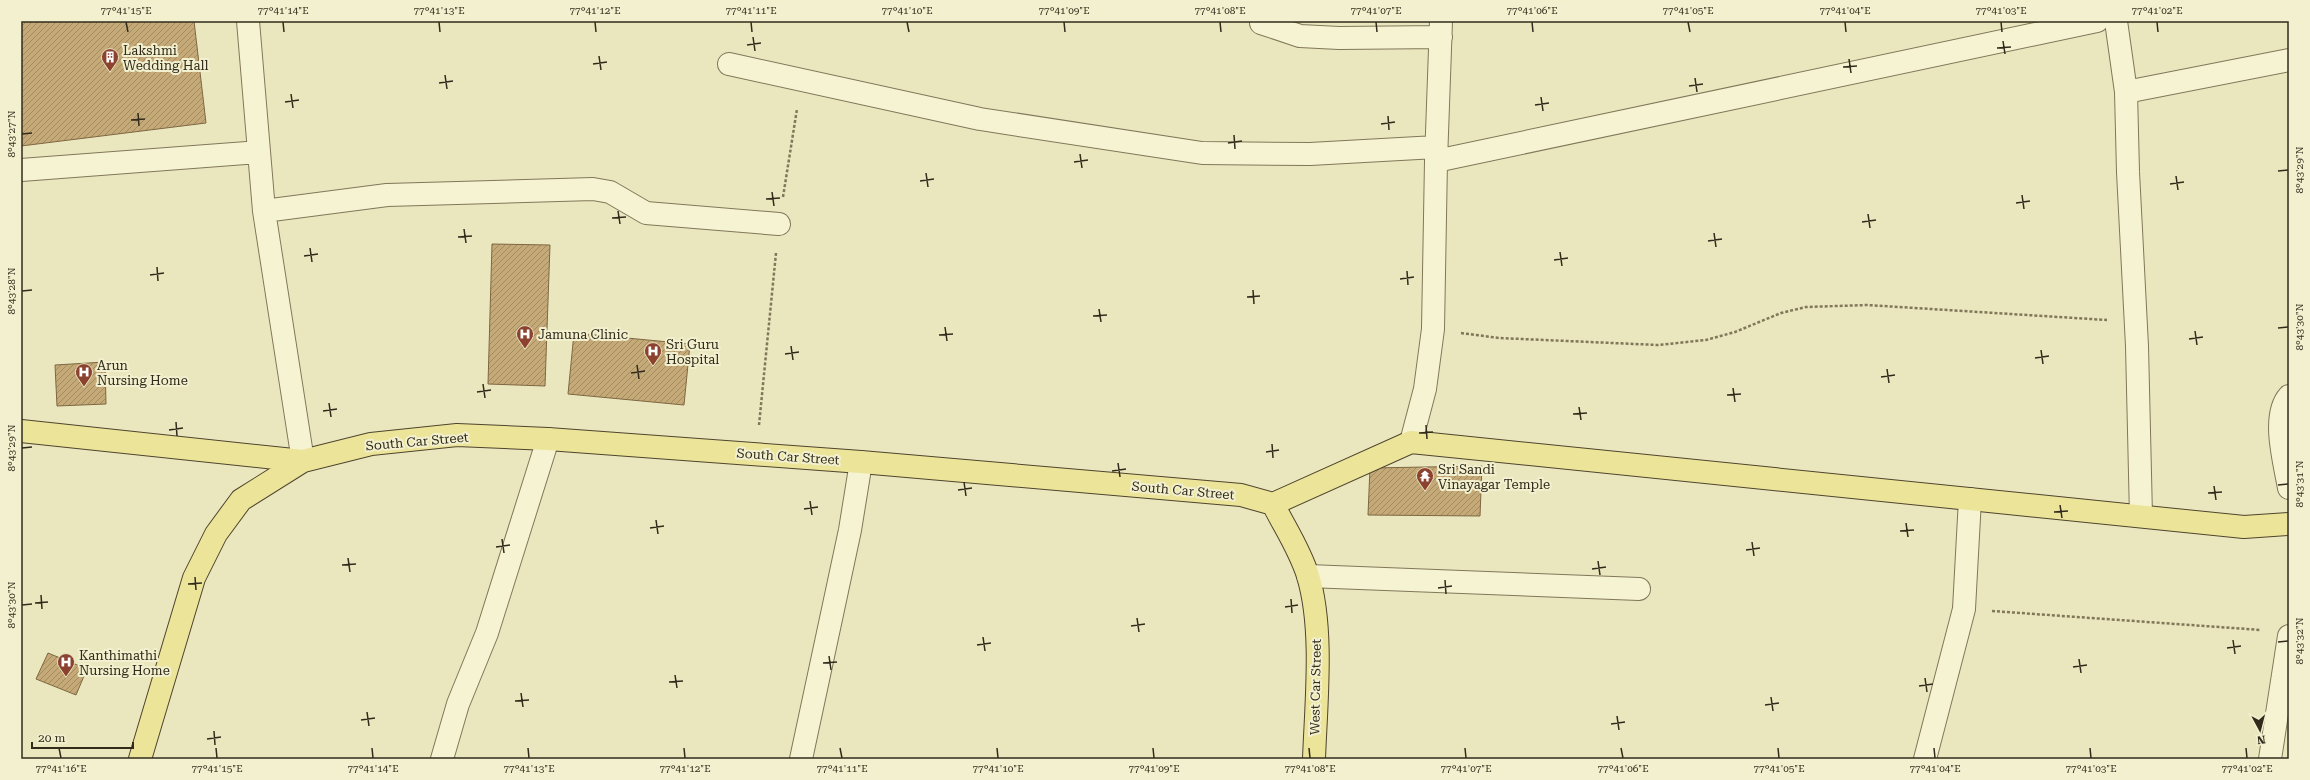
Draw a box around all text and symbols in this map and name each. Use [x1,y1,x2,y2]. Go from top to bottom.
text: 77°41'15"E [100,5,152,16]
text: 77°41'14"E [257,5,309,16]
text: 77°41'13"E [413,5,465,16]
text: 77°41'12"E [569,5,621,16]
text: 77°41'11"E [725,5,777,16]
text: 77°41'10"E [881,5,933,16]
text: 77°41'09"E [1038,5,1090,16]
text: 77°41'08"E [1194,5,1246,16]
text: 77°41'07"E [1350,5,1402,16]
text: 77°41'06"E [1506,5,1558,16]
text: 77°41'05"E [1662,5,1714,16]
text: 77°41'04"E [1819,5,1871,16]
text: 77°41'03"E [1975,5,2027,16]
text: 77°41'02"E [2131,5,2183,16]
place label: Lakshmi Wedding Hall [123,43,209,73]
building icon: Lakshmi Wedding Hall [100,47,120,72]
text: 8°43'27"N [6,110,17,158]
text: 8°43'29"N [2294,146,2305,194]
text: 8°43'28"N [6,267,17,315]
text: 8°43'30"N [2294,303,2305,351]
hospital icon: Jamuna Clinic [515,324,535,349]
place label: Jamuna Clinic [538,327,628,342]
place label: Sri Guru Hospital [666,337,719,367]
hospital icon: Sri Guru Hospital [643,341,663,366]
place label: Arun Nursing Home [97,358,188,388]
hospital icon: Arun Nursing Home [74,362,94,387]
text: 8°43'29"N [6,424,17,472]
street label: South Car Street [365,430,469,453]
street label: South Car Street [736,445,840,468]
text: 8°43'31"N [2294,460,2305,508]
place label: Sri Sandi Vinayagar Temple [1438,462,1550,492]
temple icon: Sri Sandi Vinayagar Temple [1415,466,1435,491]
street label: South Car Street [1131,479,1235,502]
text: 8°43'30"N [6,581,17,629]
text: 8°43'32"N [2294,617,2305,665]
street label: West Car Street [1307,639,1324,735]
place label: Kanthimathi Nursing Home [79,648,170,678]
hospital icon: Kanthimathi Nursing Home [56,652,76,677]
north arrow [2240,710,2280,750]
scale bar [32,724,133,750]
text: 20 m [38,731,65,745]
text: N [2256,732,2266,746]
text: 77°41'16"E [35,763,87,774]
text: 77°41'15"E [191,763,243,774]
text: 77°41'14"E [347,763,399,774]
text: 77°41'13"E [503,763,555,774]
text: 77°41'12"E [659,763,711,774]
text: 77°41'11"E [816,763,868,774]
text: 77°41'10"E [972,763,1024,774]
text: 77°41'09"E [1128,763,1180,774]
text: 77°41'08"E [1284,763,1336,774]
text: 77°41'07"E [1440,763,1492,774]
text: 77°41'06"E [1597,763,1649,774]
text: 77°41'05"E [1753,763,1805,774]
text: 77°41'04"E [1909,763,1961,774]
text: 77°41'03"E [2065,763,2117,774]
text: 77°41'02"E [2221,763,2273,774]

